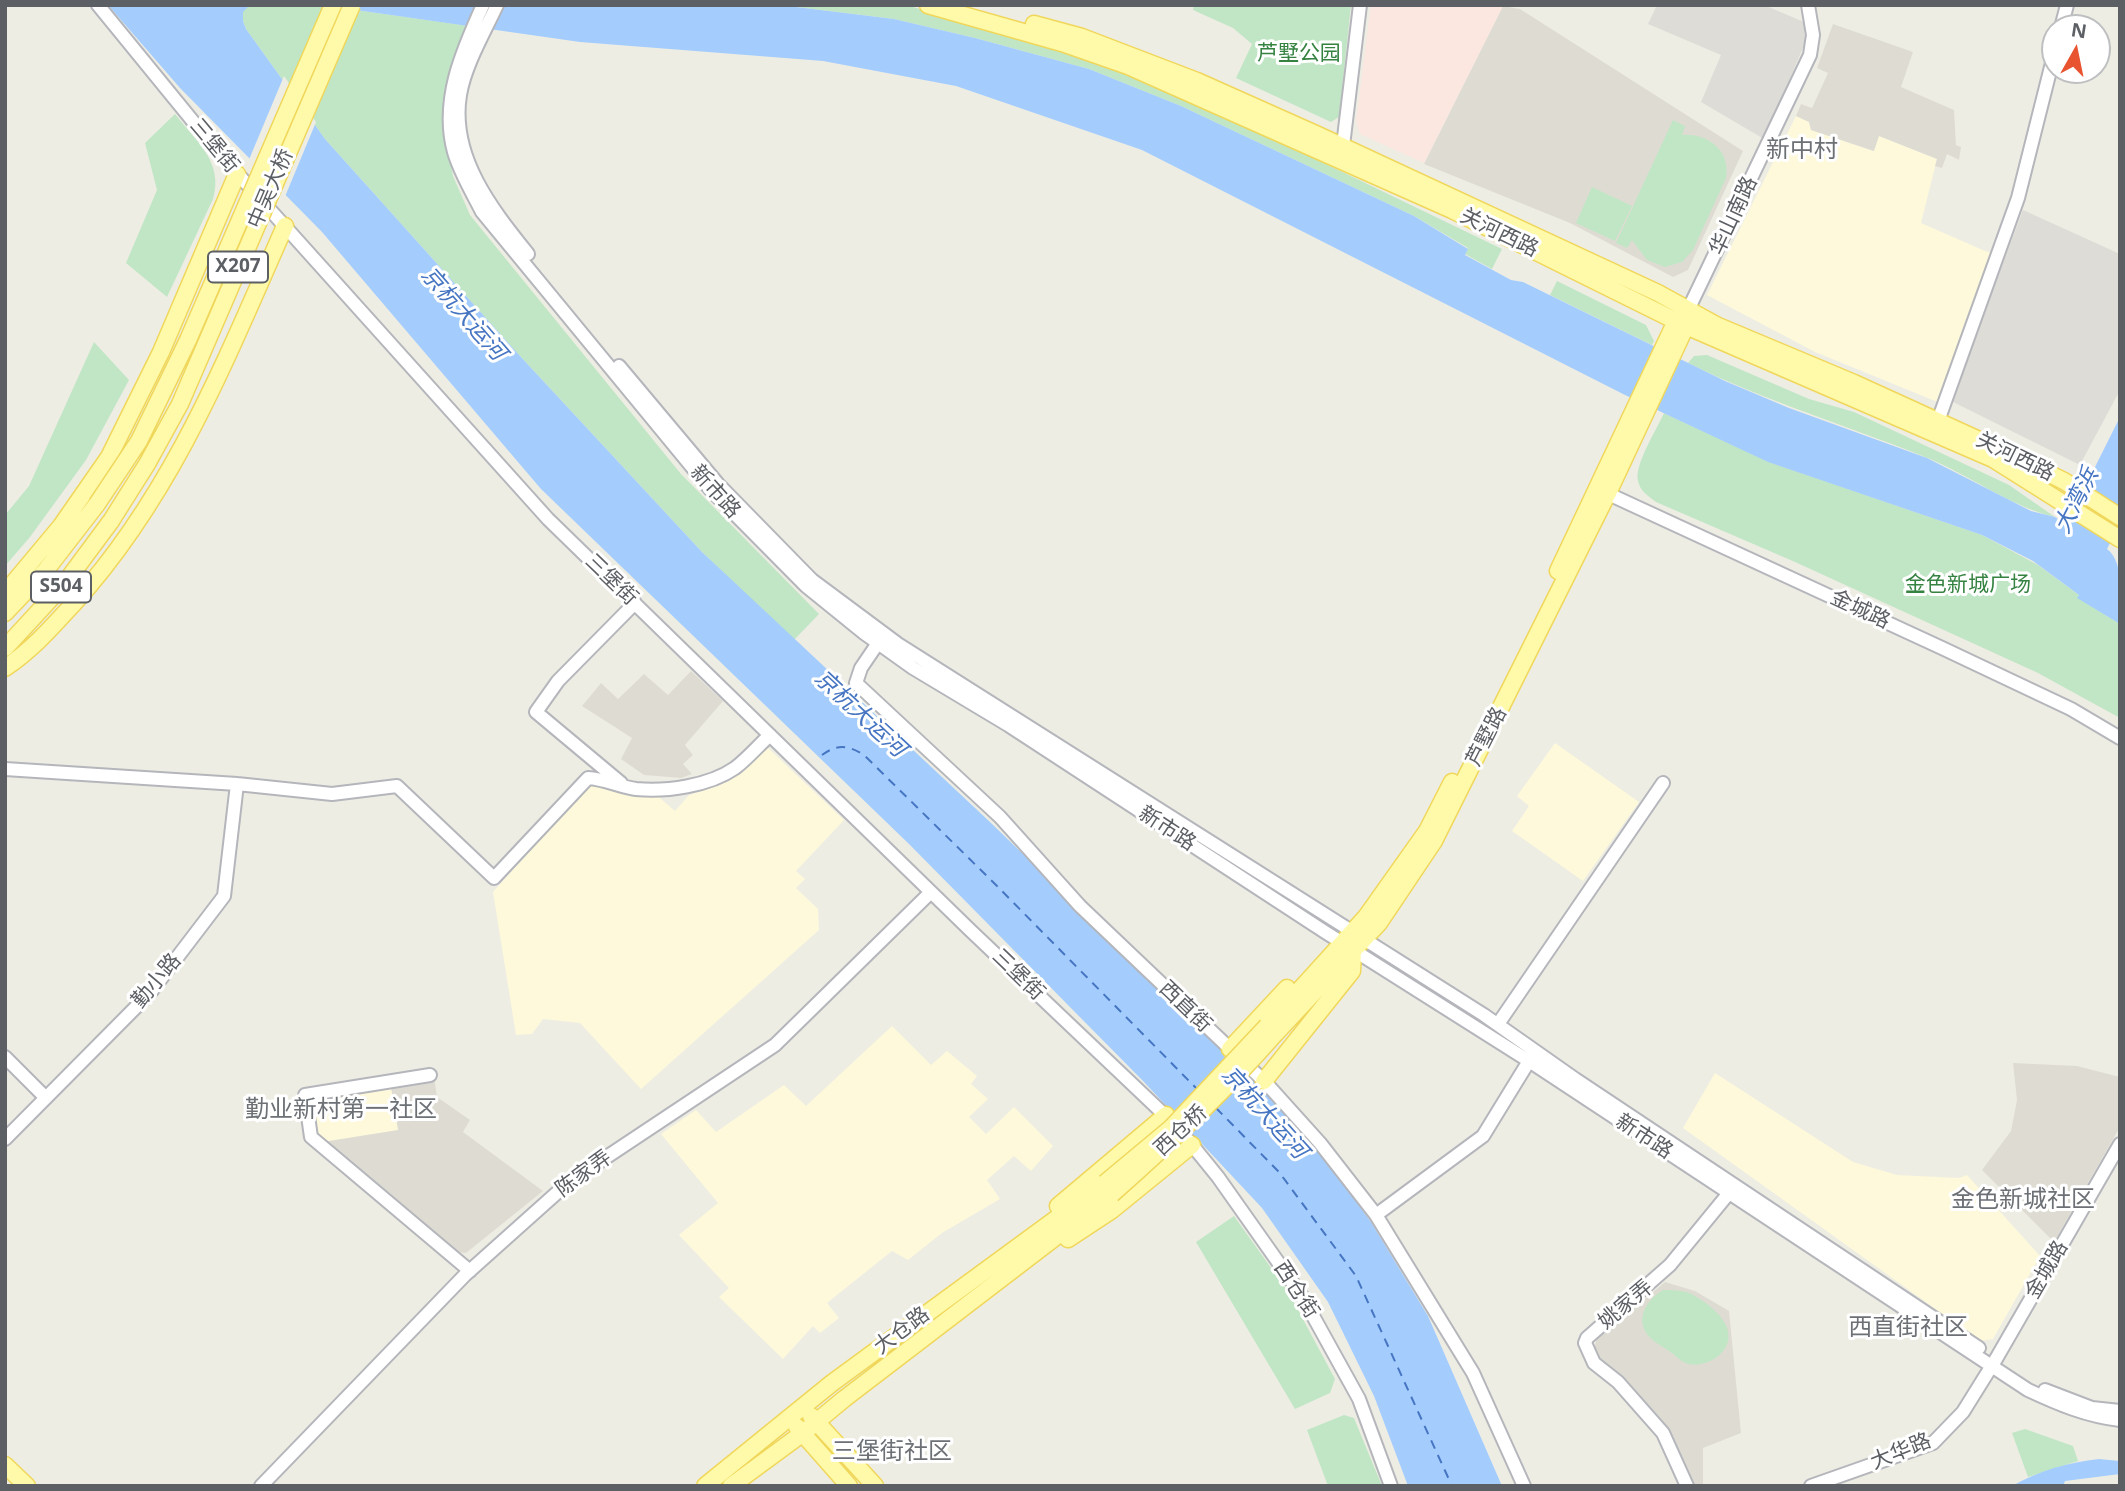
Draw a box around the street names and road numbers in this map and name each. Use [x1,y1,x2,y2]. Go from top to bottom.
street label: 三堡街 [184,114,244,178]
street label: 中吴大桥 [243,145,299,233]
street label: 华山南路 [1705,173,1763,259]
street label: 关河西路 [1456,203,1542,263]
road number: X207 [208,252,268,282]
street label: 关河西路 [1972,427,2058,487]
street label: 新市路 [685,460,745,524]
street label: 三堡街 [580,549,642,611]
road number: S504 [31,572,91,602]
street label: 金城路 [1826,585,1894,635]
street label: 芦墅路 [1461,703,1513,771]
street label: 新市路 [1134,801,1200,857]
street label: 三堡街 [987,944,1049,1006]
street label: 勤小路 [127,949,187,1013]
street label: 西直街 [1154,976,1216,1038]
street label: 西仓桥 [1149,1100,1213,1162]
street label: 新市路 [1611,1109,1677,1165]
street label: 陈家弄 [551,1145,617,1203]
street label: 金城路 [2020,1236,2074,1304]
street label: 西仓街 [1268,1257,1324,1323]
street label: 姚家弄 [1594,1275,1658,1335]
street label: 大仓路 [869,1302,935,1360]
street label: 大华路 [1867,1429,1935,1475]

